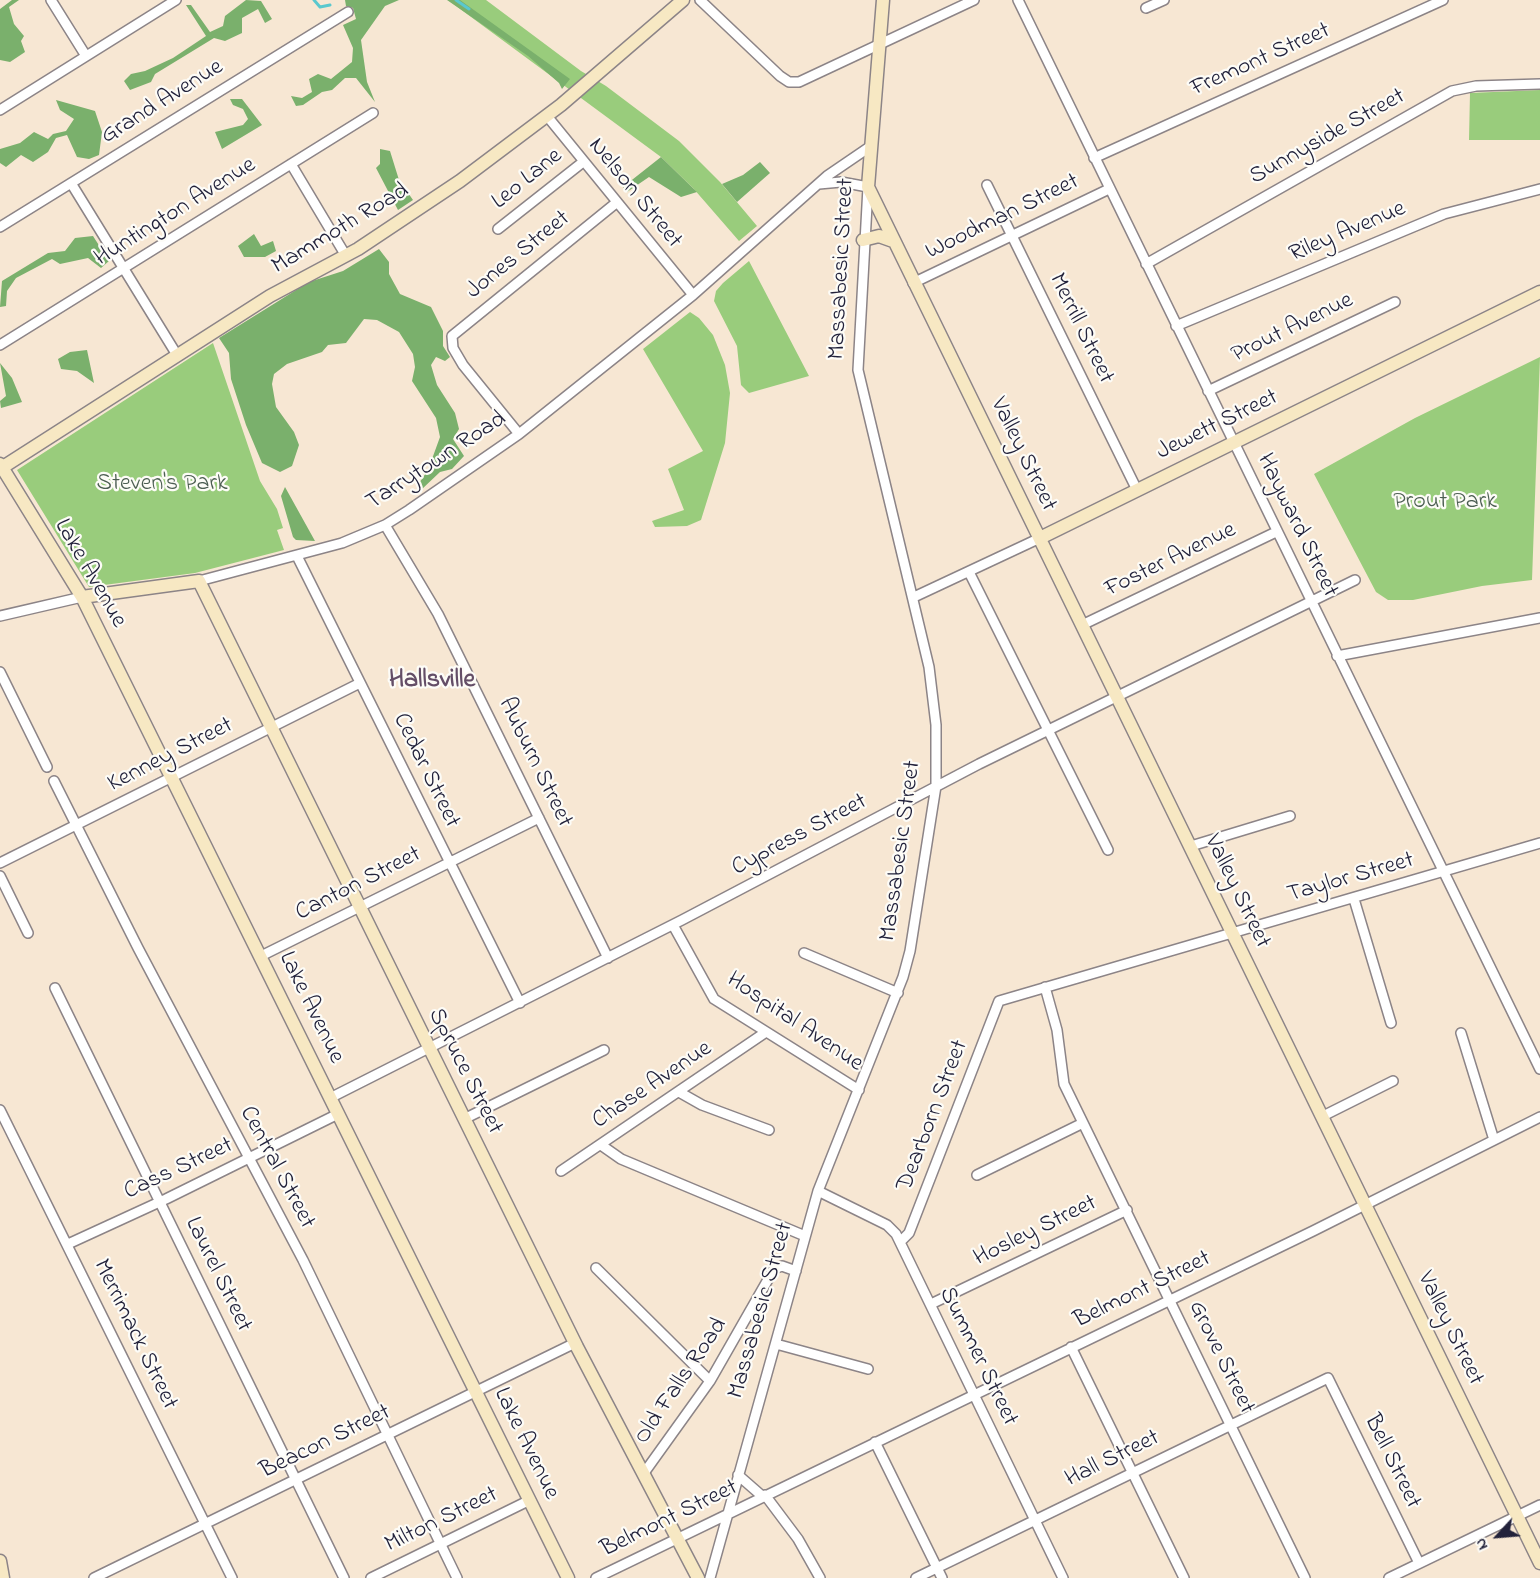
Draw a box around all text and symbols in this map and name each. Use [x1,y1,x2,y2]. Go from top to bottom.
street label: Fremont Street [1187,17,1335,105]
street label: Grand Avenue [97,54,229,152]
street label: Sunnyside Street [1245,83,1411,193]
street label: Nelson Street [581,133,687,255]
street label: Leo Lane [487,143,569,217]
street label: Huntington Avenue [90,152,262,274]
street label: Woodman Street [922,168,1084,268]
street label: Massabesic Street [824,177,862,361]
street label: Mammoth Road [267,178,415,282]
street label: Riley Avenue [1286,196,1410,270]
street label: Jones Street [461,205,577,307]
street label: Merrill Street [1041,269,1119,389]
street label: Prout Avenue [1227,287,1359,371]
street label: Jewett Street [1153,384,1283,468]
street label: Valley Street [982,393,1062,517]
street label: Tarrytown Road [362,406,512,518]
street label: Hayward Street [1249,449,1343,603]
park label: Steven's Park [97,471,227,499]
park label: Prout Park [1393,489,1497,517]
street label: Lake Avenue [46,514,132,634]
street label: Foster Avenue [1101,517,1241,605]
district label: Hallsville [389,666,475,698]
street label: Auburn Street [490,694,578,832]
street label: Cedar Street [385,709,465,833]
street label: Kenney Street [104,712,238,800]
street label: Massabesic Street [875,759,929,943]
street label: Cypress Street [728,788,872,884]
street label: Valley Street [1196,830,1276,954]
street label: Canton Street [292,841,426,929]
street label: Taylor Street [1284,847,1418,911]
street label: Lake Avenue [271,947,349,1069]
street label: Hospital Avenue [720,967,868,1079]
street label: Spruce Street [420,1004,508,1140]
street label: Chase Avenue [588,1035,718,1137]
street label: Dearborn Street [892,1036,976,1196]
street label: Central Street [232,1102,320,1234]
street label: Cass Street [120,1132,238,1208]
street label: Hosley Street [970,1190,1102,1274]
street label: Laurel Street [177,1213,257,1337]
street label: Massabesic Street [723,1220,801,1402]
street label: Belmont Street [1070,1246,1216,1336]
street label: Merrimack Street [85,1255,183,1415]
street label: Valley Street [1409,1267,1489,1391]
street label: Summer Street [931,1283,1023,1431]
street label: Grove Street [1180,1297,1260,1419]
street label: Old Falls Road [629,1313,735,1451]
street label: Lake Avenue [486,1383,564,1505]
street label: Beacon Street [256,1399,396,1487]
street label: Bell Street [1356,1410,1426,1514]
street label: Hall Street [1061,1425,1165,1495]
street label: Belmont Street [597,1475,743,1565]
street label: Milton Street [381,1481,503,1561]
north arrow [1468,1506,1528,1566]
text: N [1469,1534,1495,1554]

